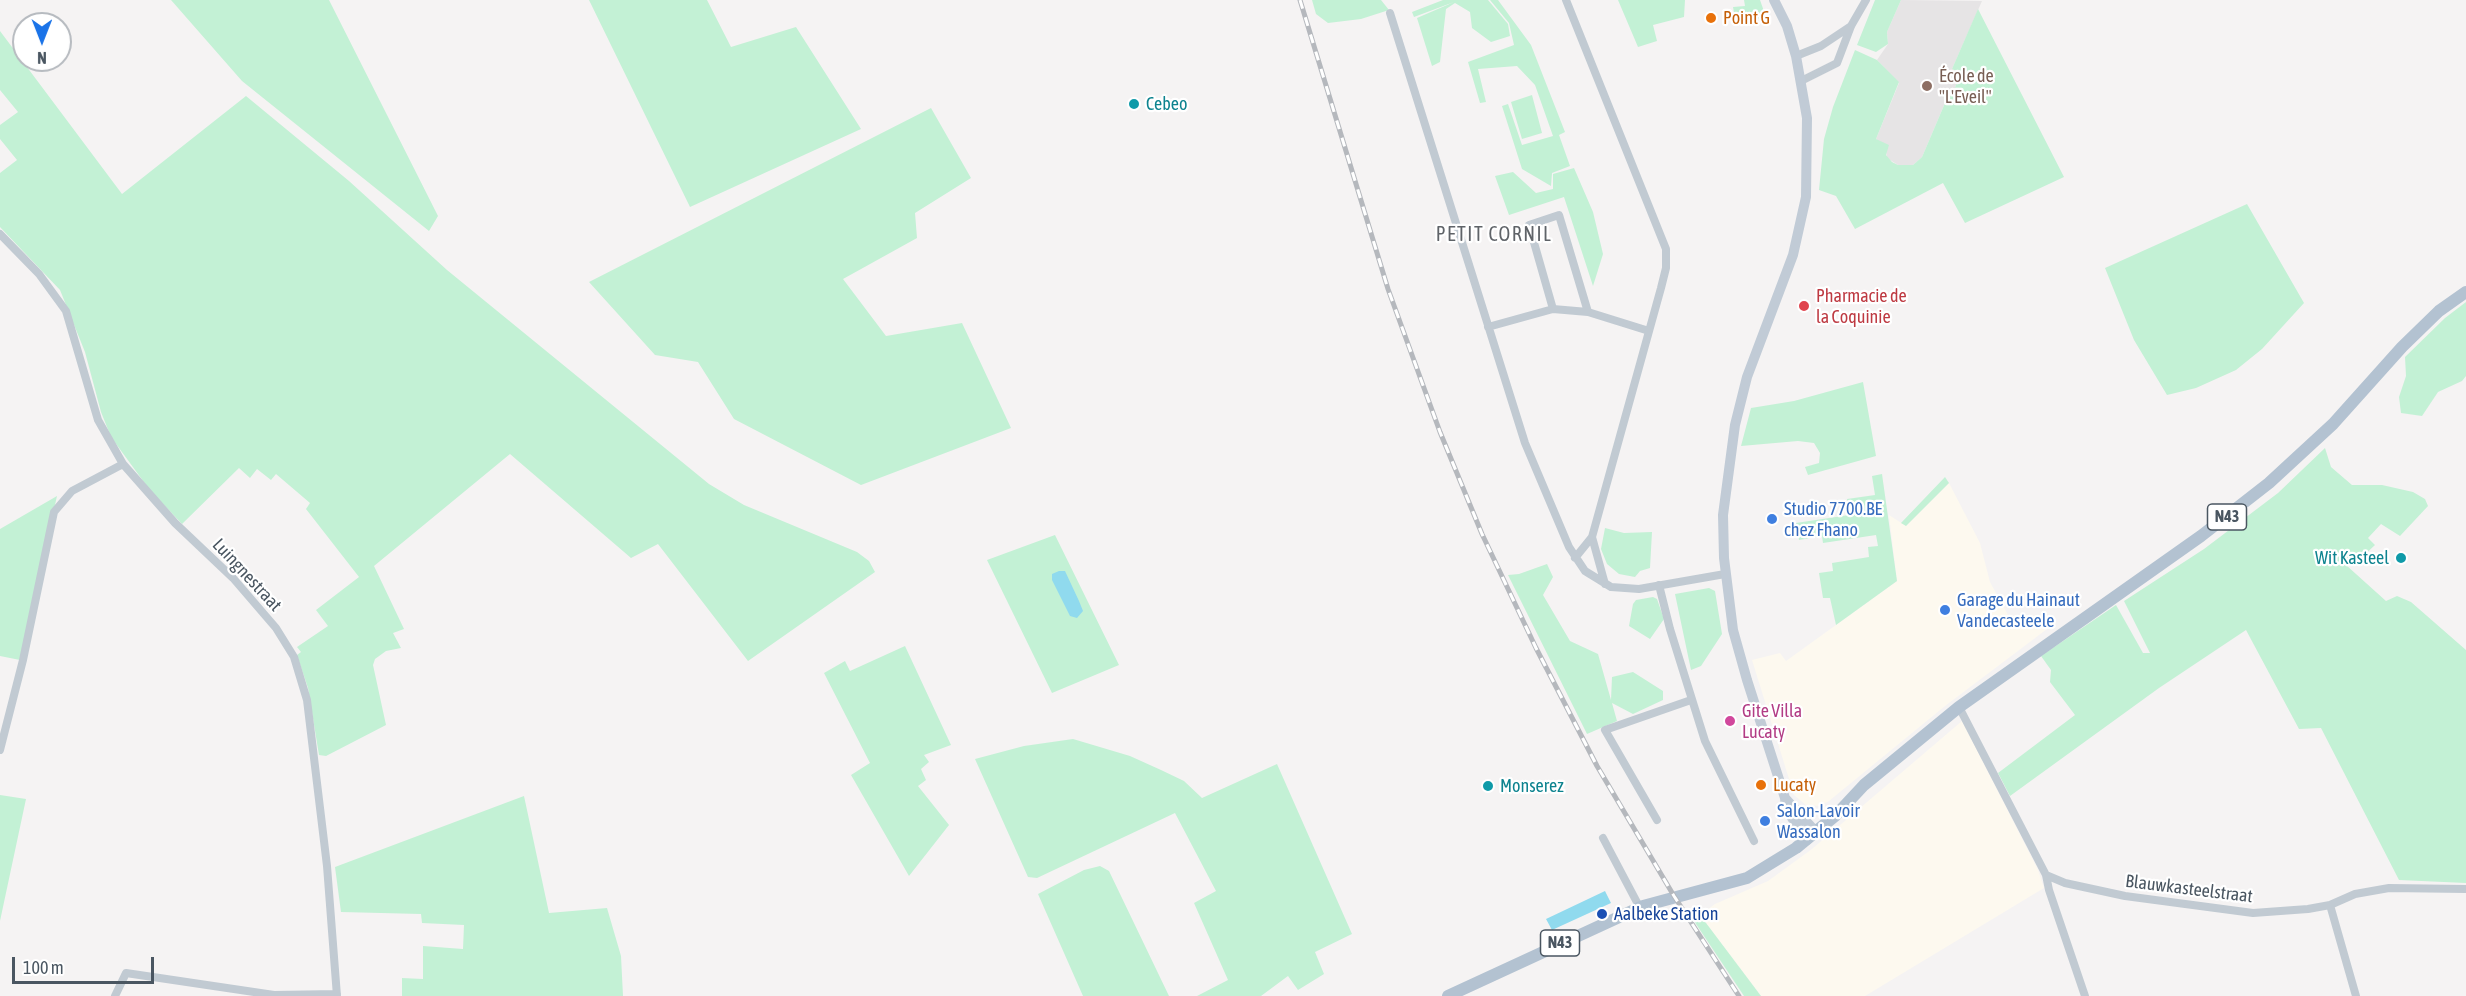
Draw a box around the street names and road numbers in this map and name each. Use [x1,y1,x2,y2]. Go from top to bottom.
road number: N43 [2208,504,2246,530]
street label: Luingnestraat [208,534,286,616]
street label: Blauwkasteelstraat [2124,870,2254,908]
road number: N43 [1540,930,1580,956]

